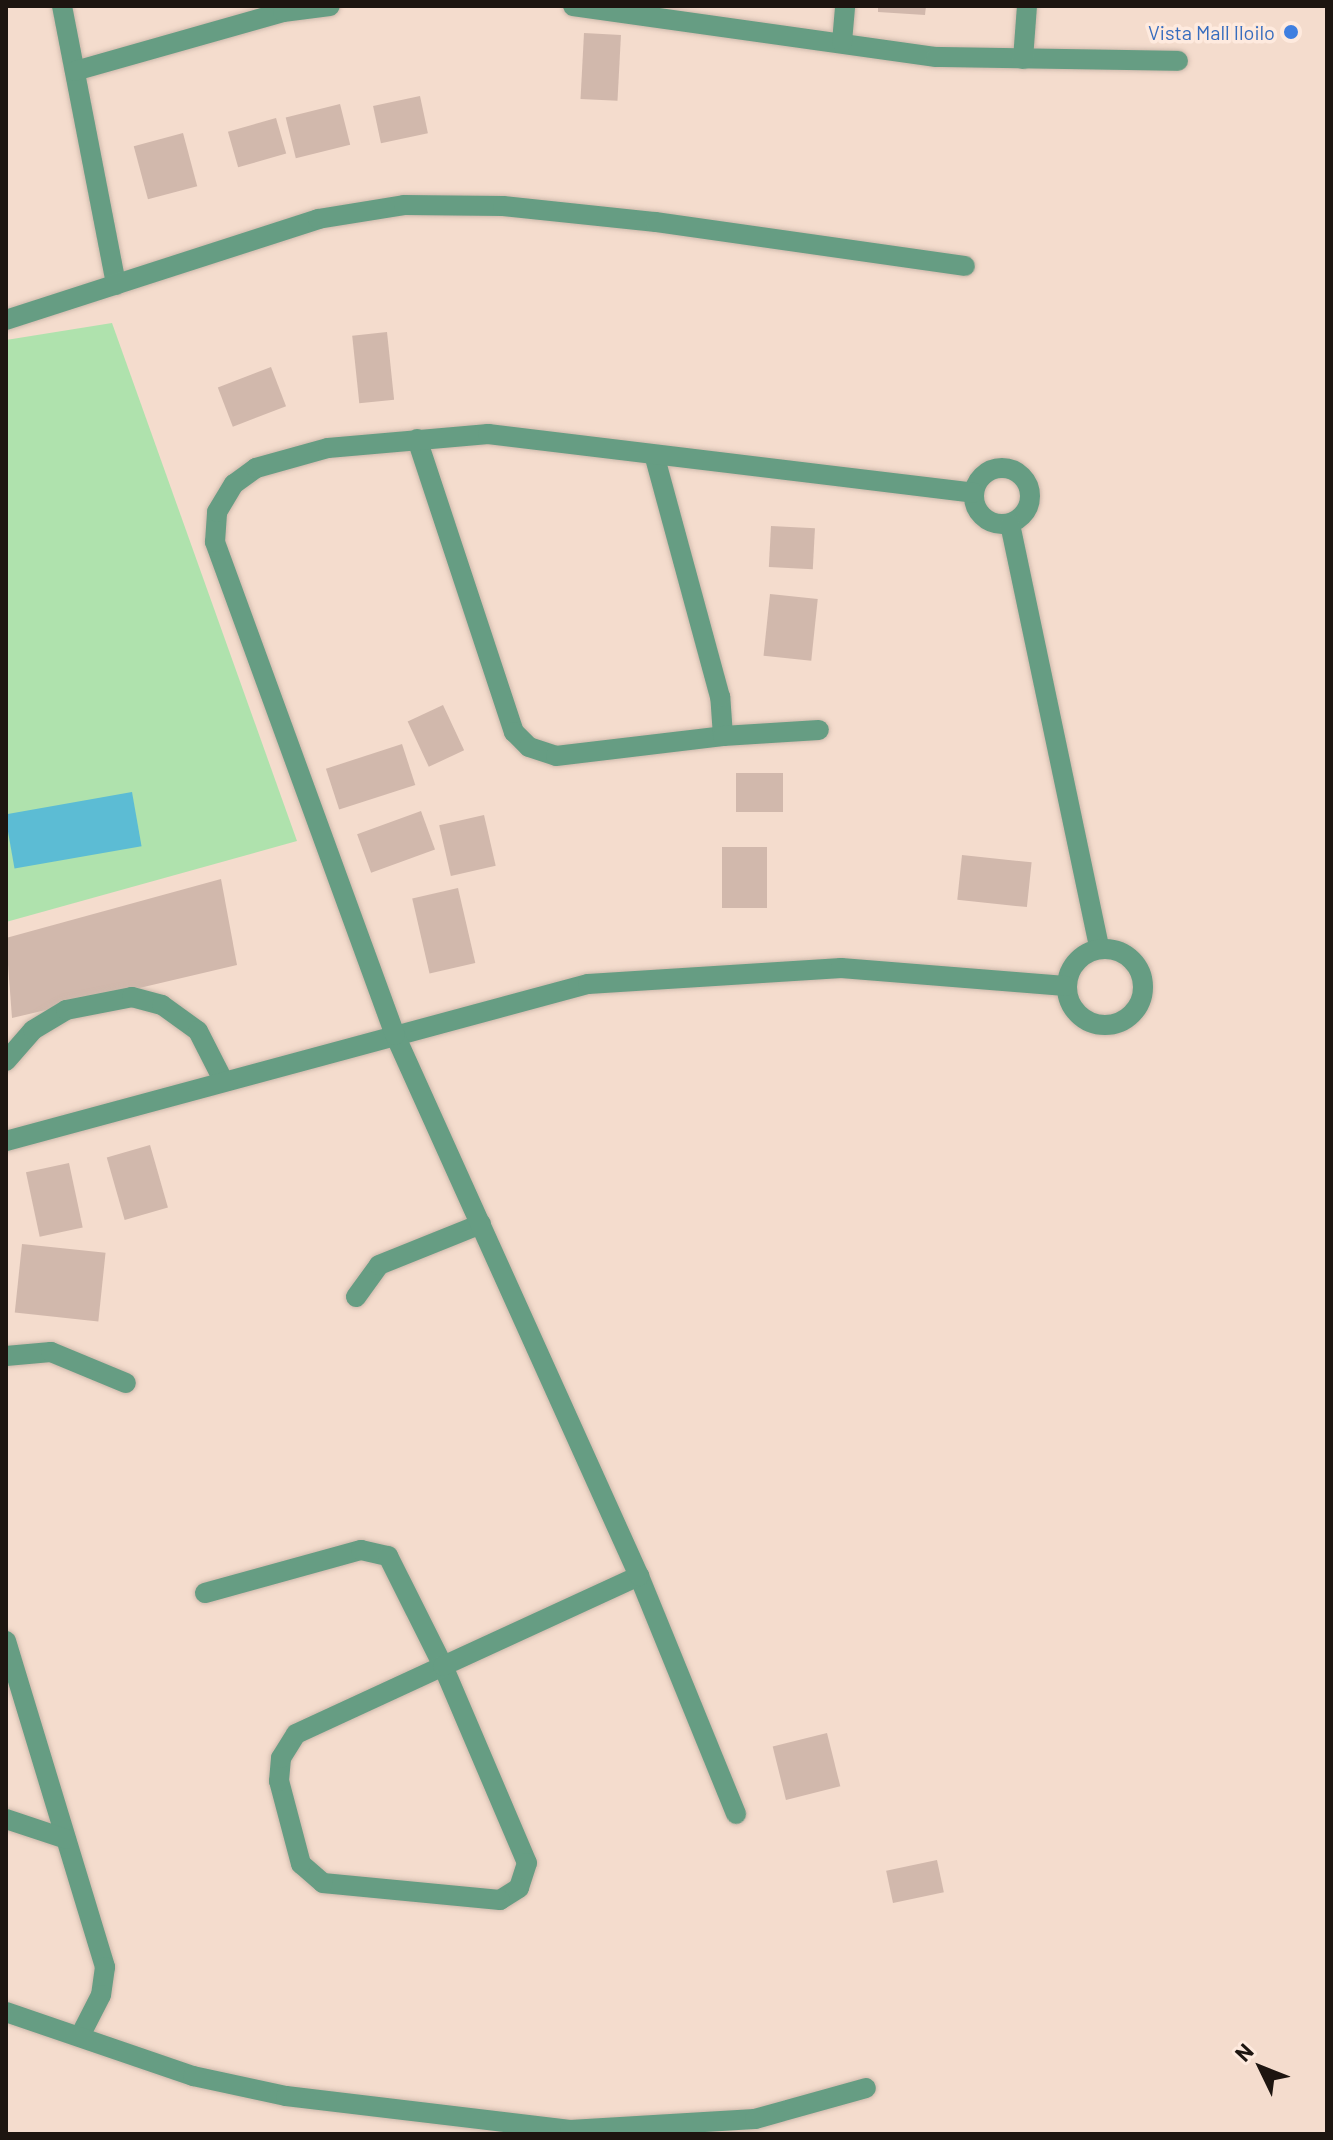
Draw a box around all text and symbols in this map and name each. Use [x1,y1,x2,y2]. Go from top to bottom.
place label: Vista Mall Iloilo [1148,20,1275,44]
marker: Vista Mall Iloilo [1282,23,1300,41]
north arrow [1221,2028,1301,2108]
text: N [1229,2037,1258,2066]

